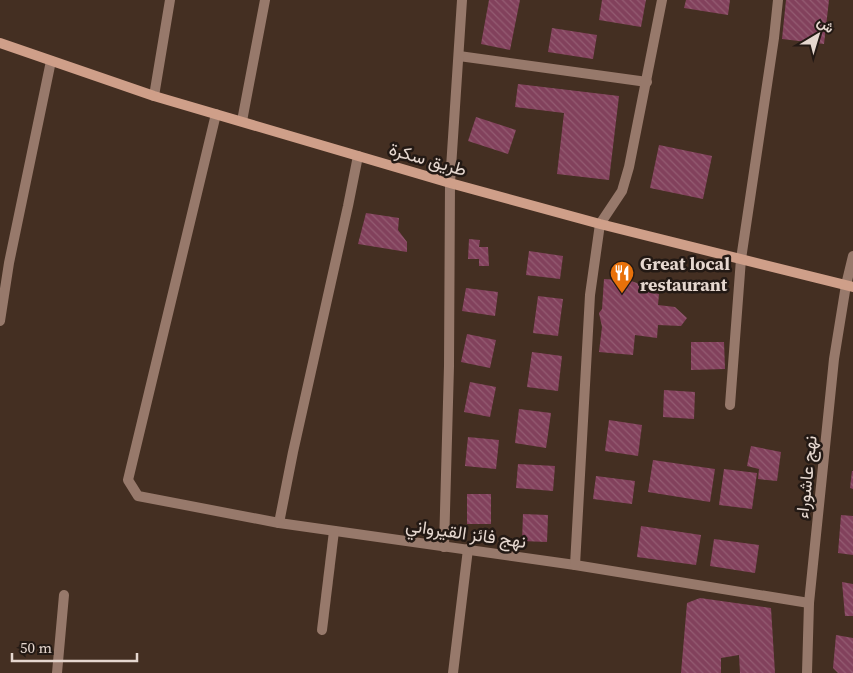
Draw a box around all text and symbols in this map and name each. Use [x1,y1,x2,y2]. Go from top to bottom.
north arrow [793,10,843,60]
text: ش [813,12,839,38]
street label: طريق سكرة [386,136,470,182]
place label: Great local restaurant [640,251,730,297]
restaurant icon: Great local restaurant [609,260,635,294]
street label: نهج عاشوراء [789,434,823,520]
street label: نهج فائز القيرواني [404,512,528,557]
scale bar [12,630,138,662]
text: 50 m [20,637,52,658]

